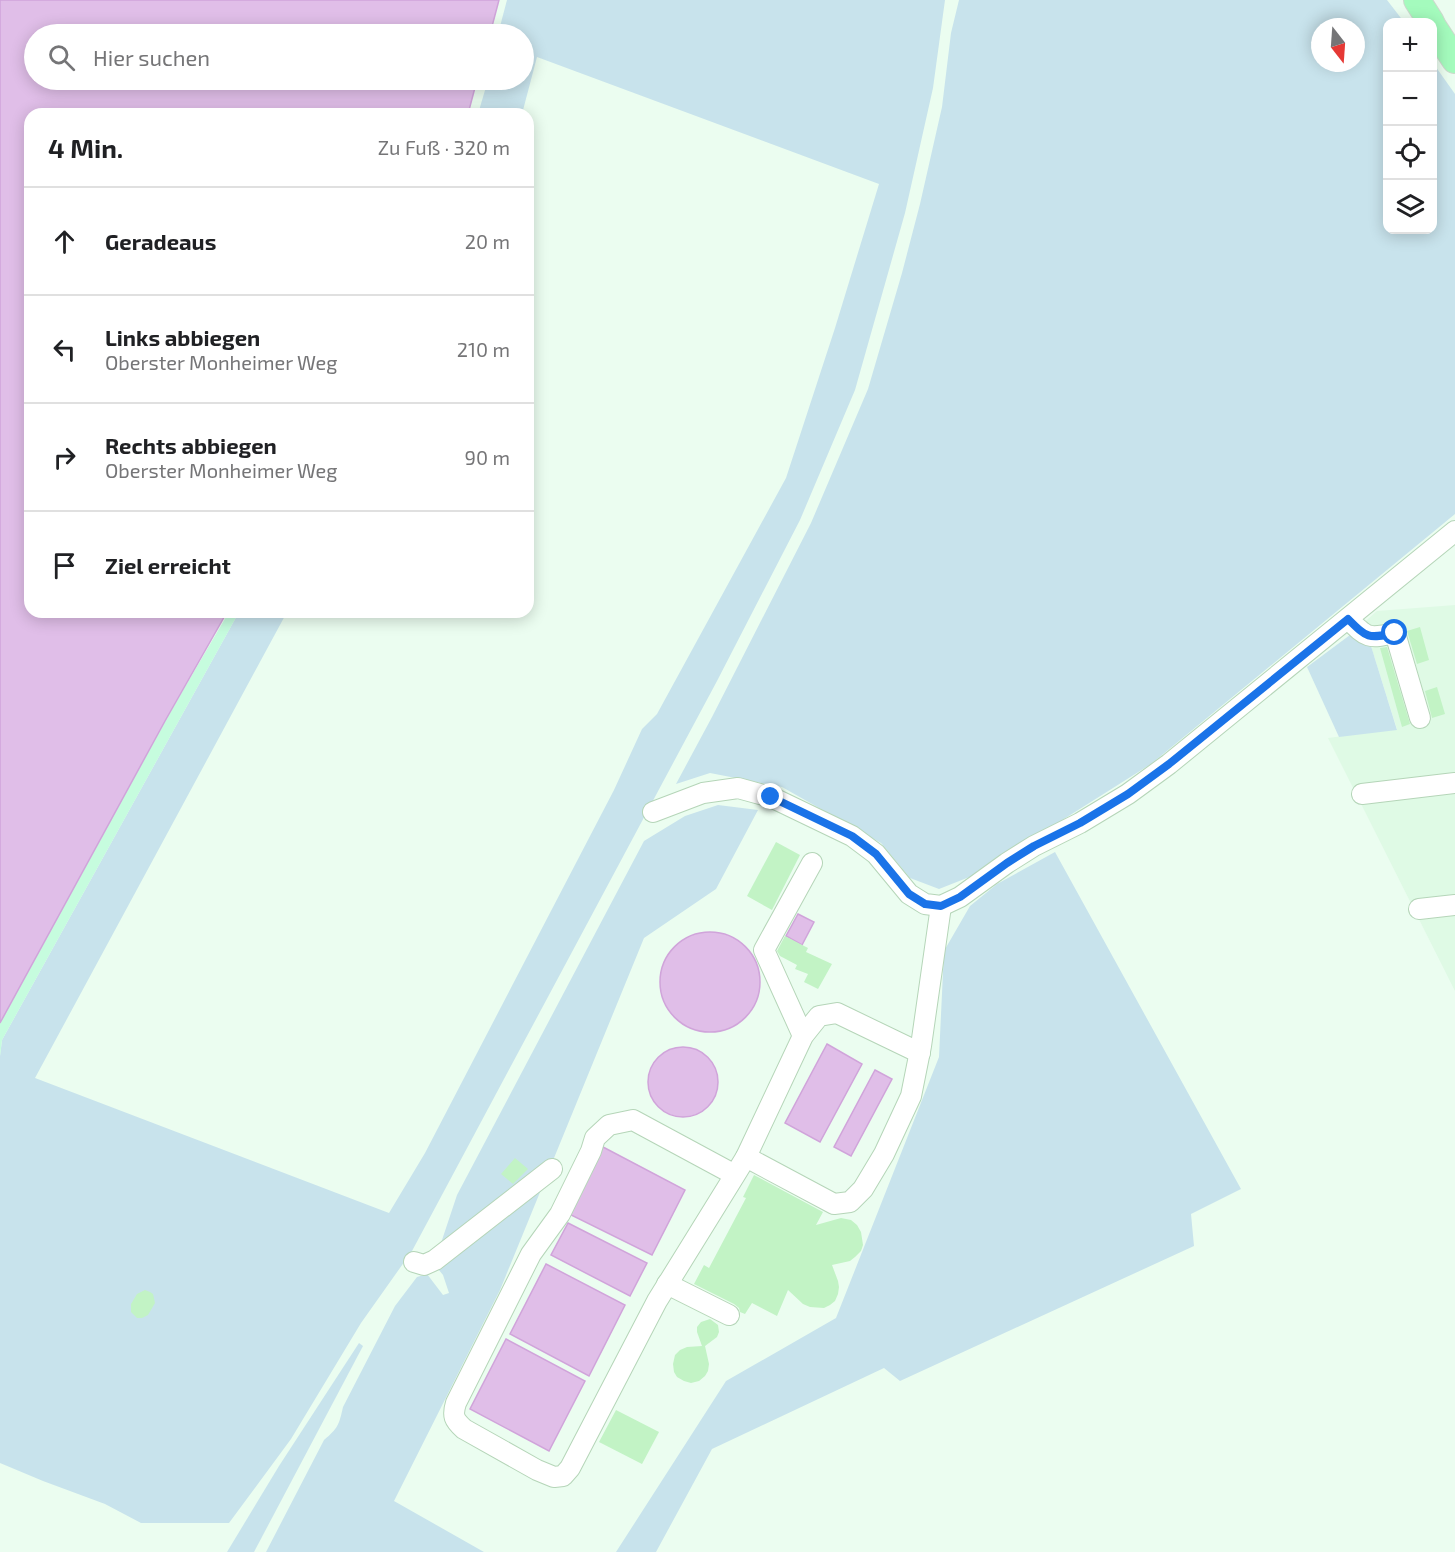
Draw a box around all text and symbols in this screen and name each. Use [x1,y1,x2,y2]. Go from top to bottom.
north arrow [1311,18,1365,72]
map controls [1383,18,1437,234]
button: + [1383,18,1437,72]
search box [24,24,534,90]
icon: search [45,41,78,74]
text: Hier suchen [93,44,210,70]
button: − [1383,72,1437,126]
button: locate [1383,126,1437,180]
text: 4 Min. [48,132,123,163]
text: Zu Fuß · 320 m [378,135,510,159]
button: layers [1383,180,1437,234]
icon: ahead [48,225,81,258]
text: Geradeaus [105,228,216,254]
text: 20 m [465,229,510,253]
text: Links abbiegen [105,324,260,350]
icon: left [48,333,81,366]
text: 210 m [457,337,510,361]
text: Oberster Monheimer Weg [105,350,338,374]
text: Rechts abbiegen [105,432,277,458]
icon: right [48,441,81,474]
text: 90 m [465,445,510,469]
text: Oberster Monheimer Weg [105,458,338,482]
icon: arrive [48,549,81,582]
text: Ziel erreicht [105,552,231,578]
route start [1381,619,1407,645]
route end [757,783,783,809]

